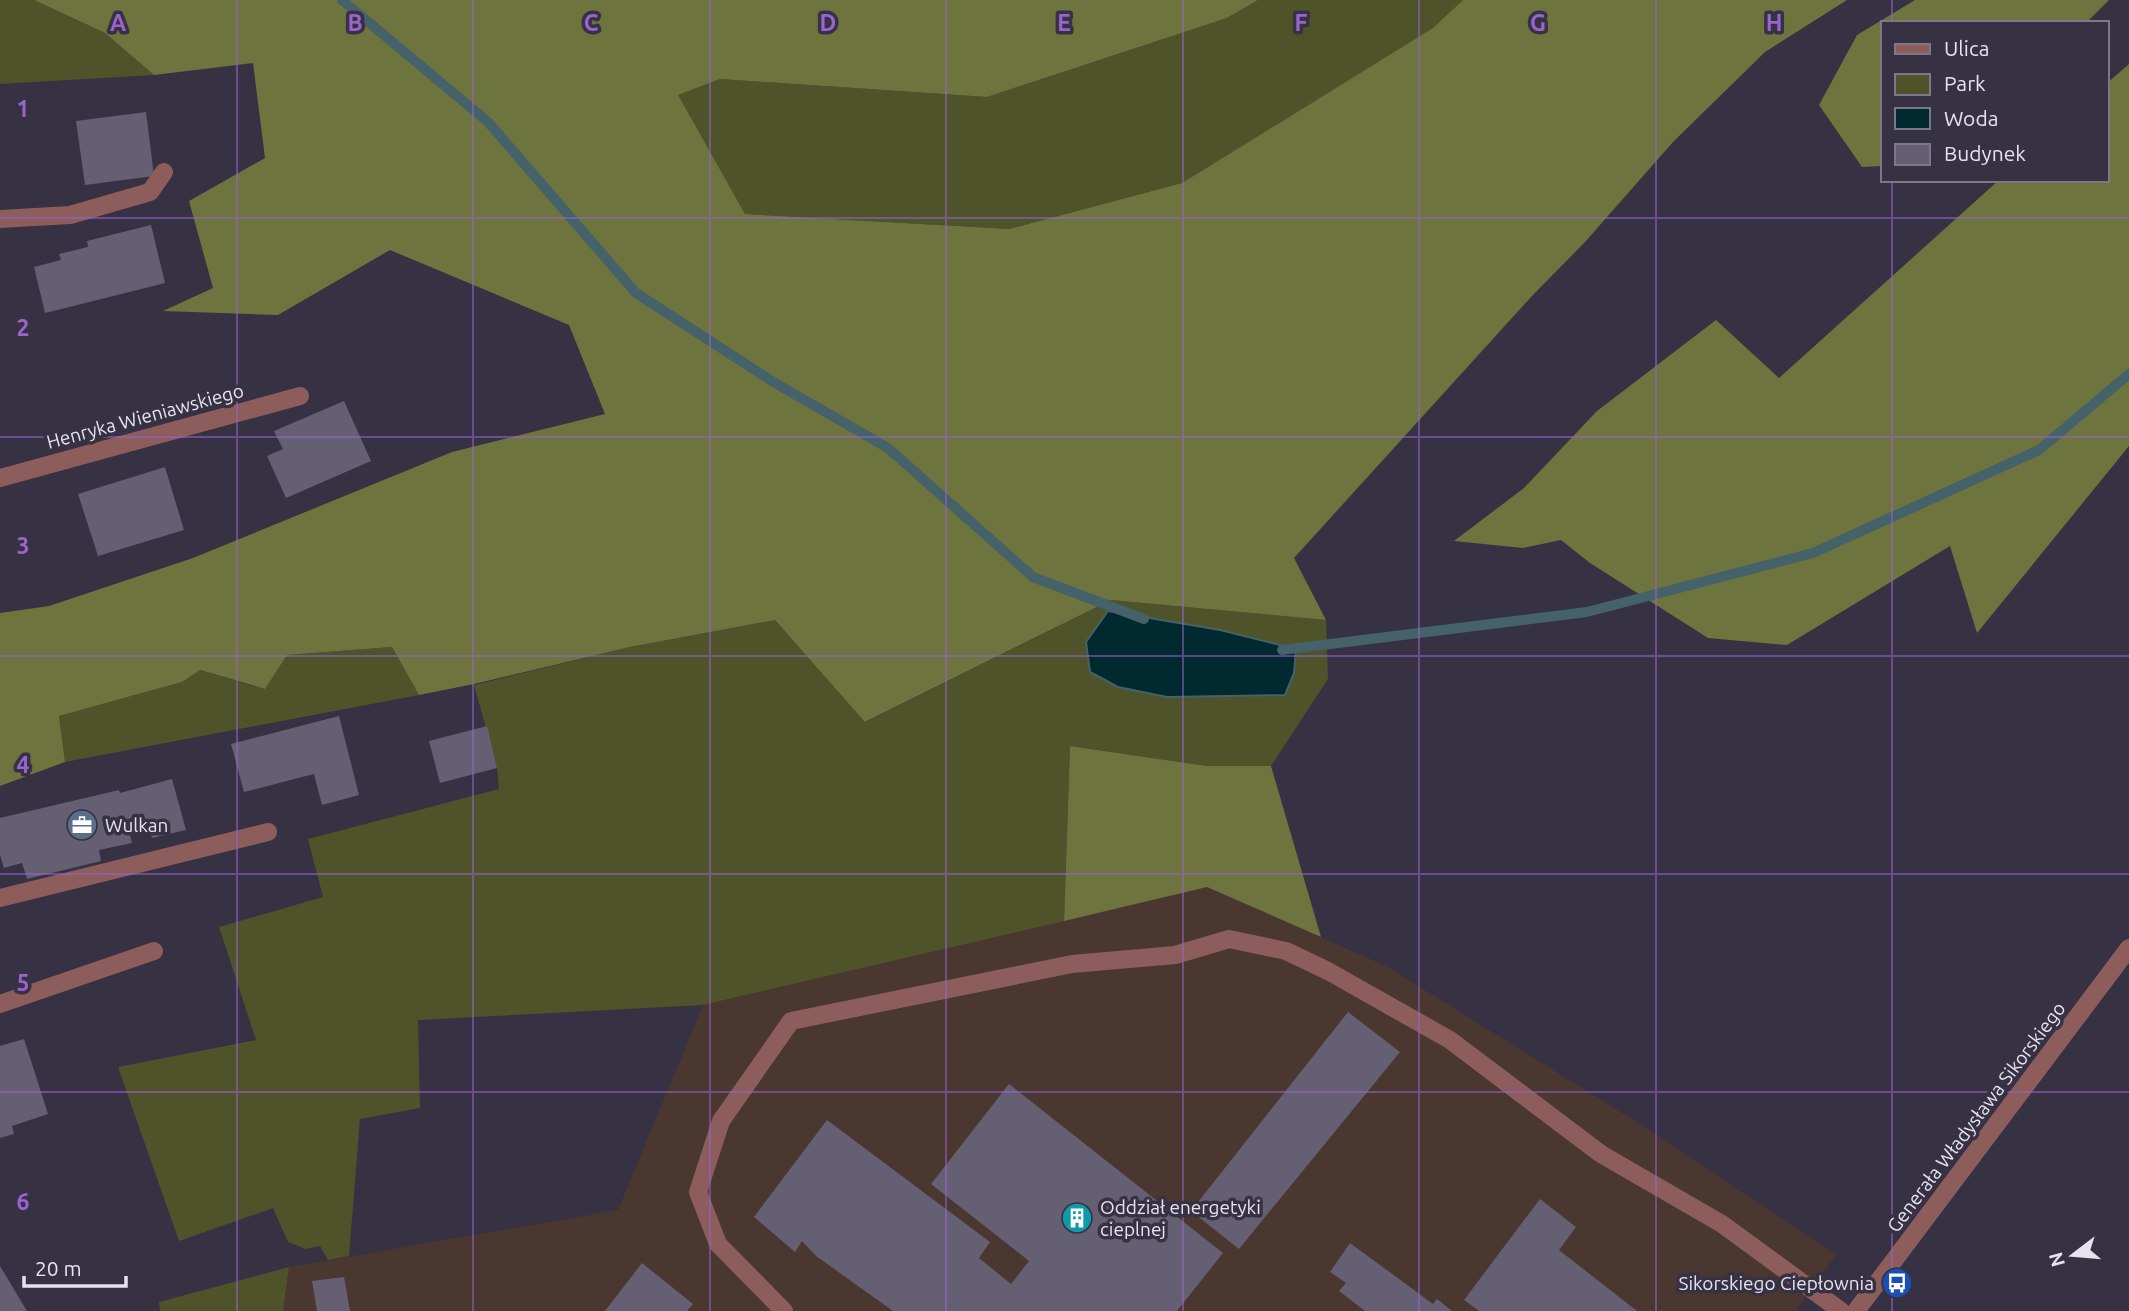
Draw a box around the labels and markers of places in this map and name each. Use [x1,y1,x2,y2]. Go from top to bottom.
office icon: Wulkan [65,808,99,842]
place label: Wulkan [105,814,168,836]
place label: Oddział energetyki cieplnej [1100,1196,1261,1240]
building icon: Oddział energetyki cieplnej [1060,1201,1094,1235]
bus stop icon: Sikorskiego Ciepłownia [1880,1266,1914,1300]
place label: Sikorskiego Ciepłownia [1679,1272,1874,1294]

